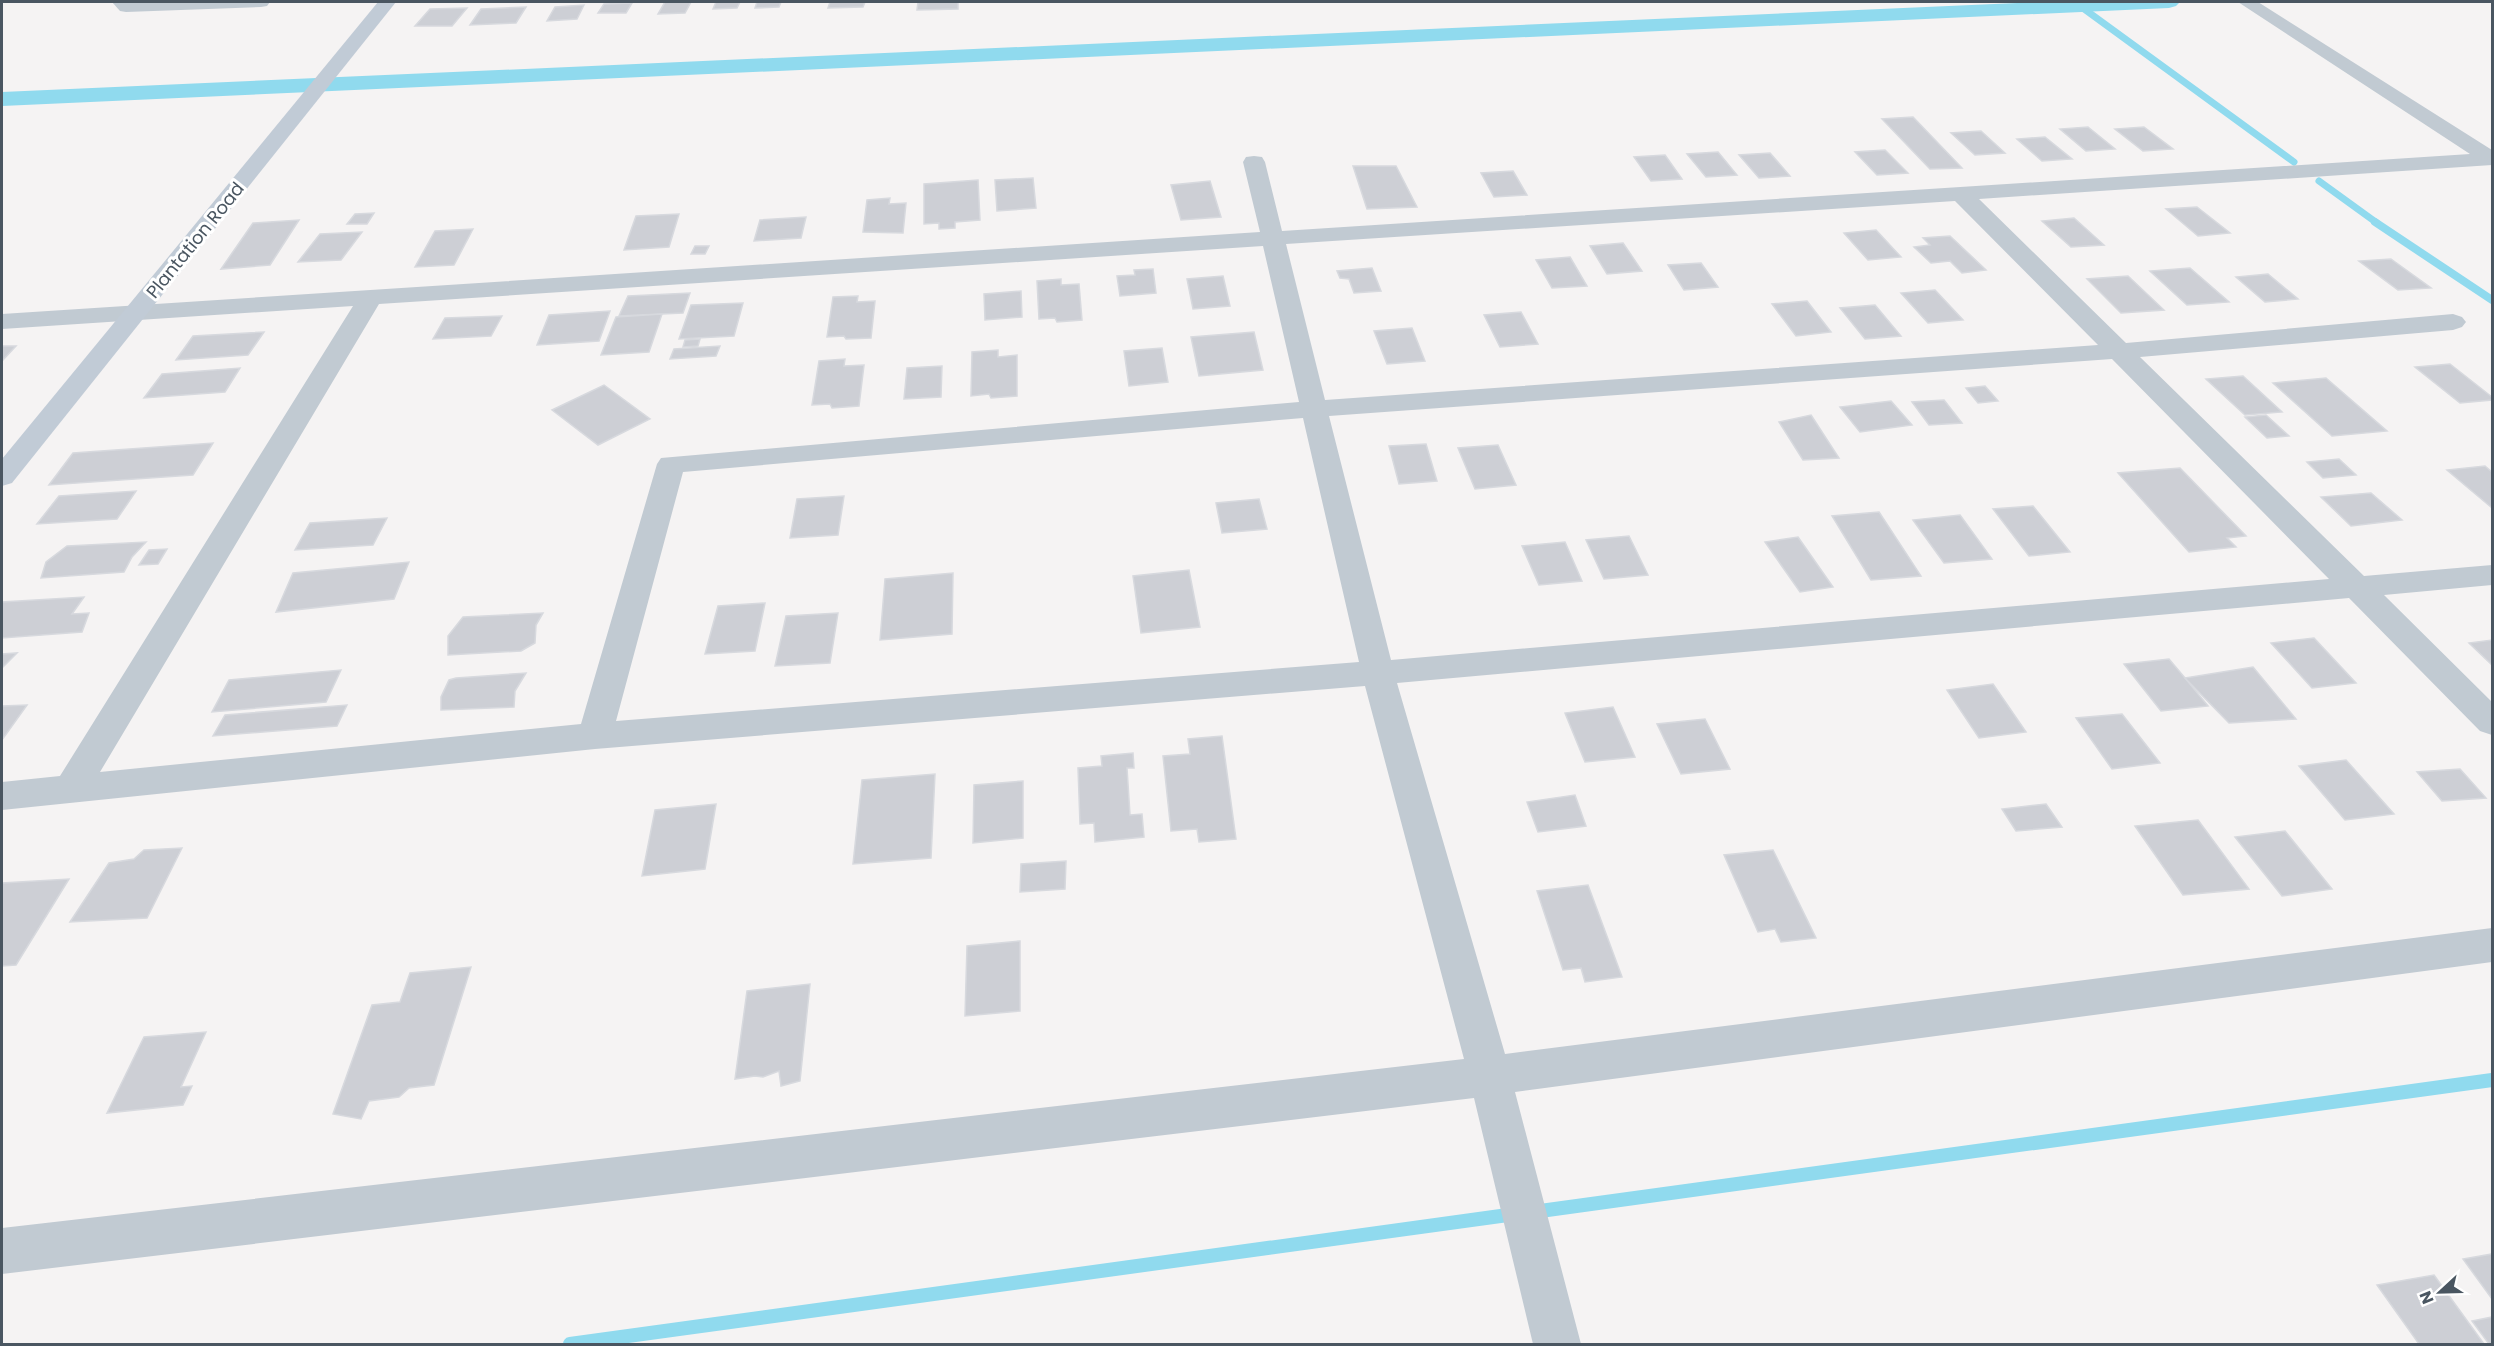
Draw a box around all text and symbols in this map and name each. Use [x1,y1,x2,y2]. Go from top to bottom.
street label: Plantation Road [140,177,250,303]
north arrow [2410,1262,2470,1322]
text: N [2414,1288,2439,1307]

